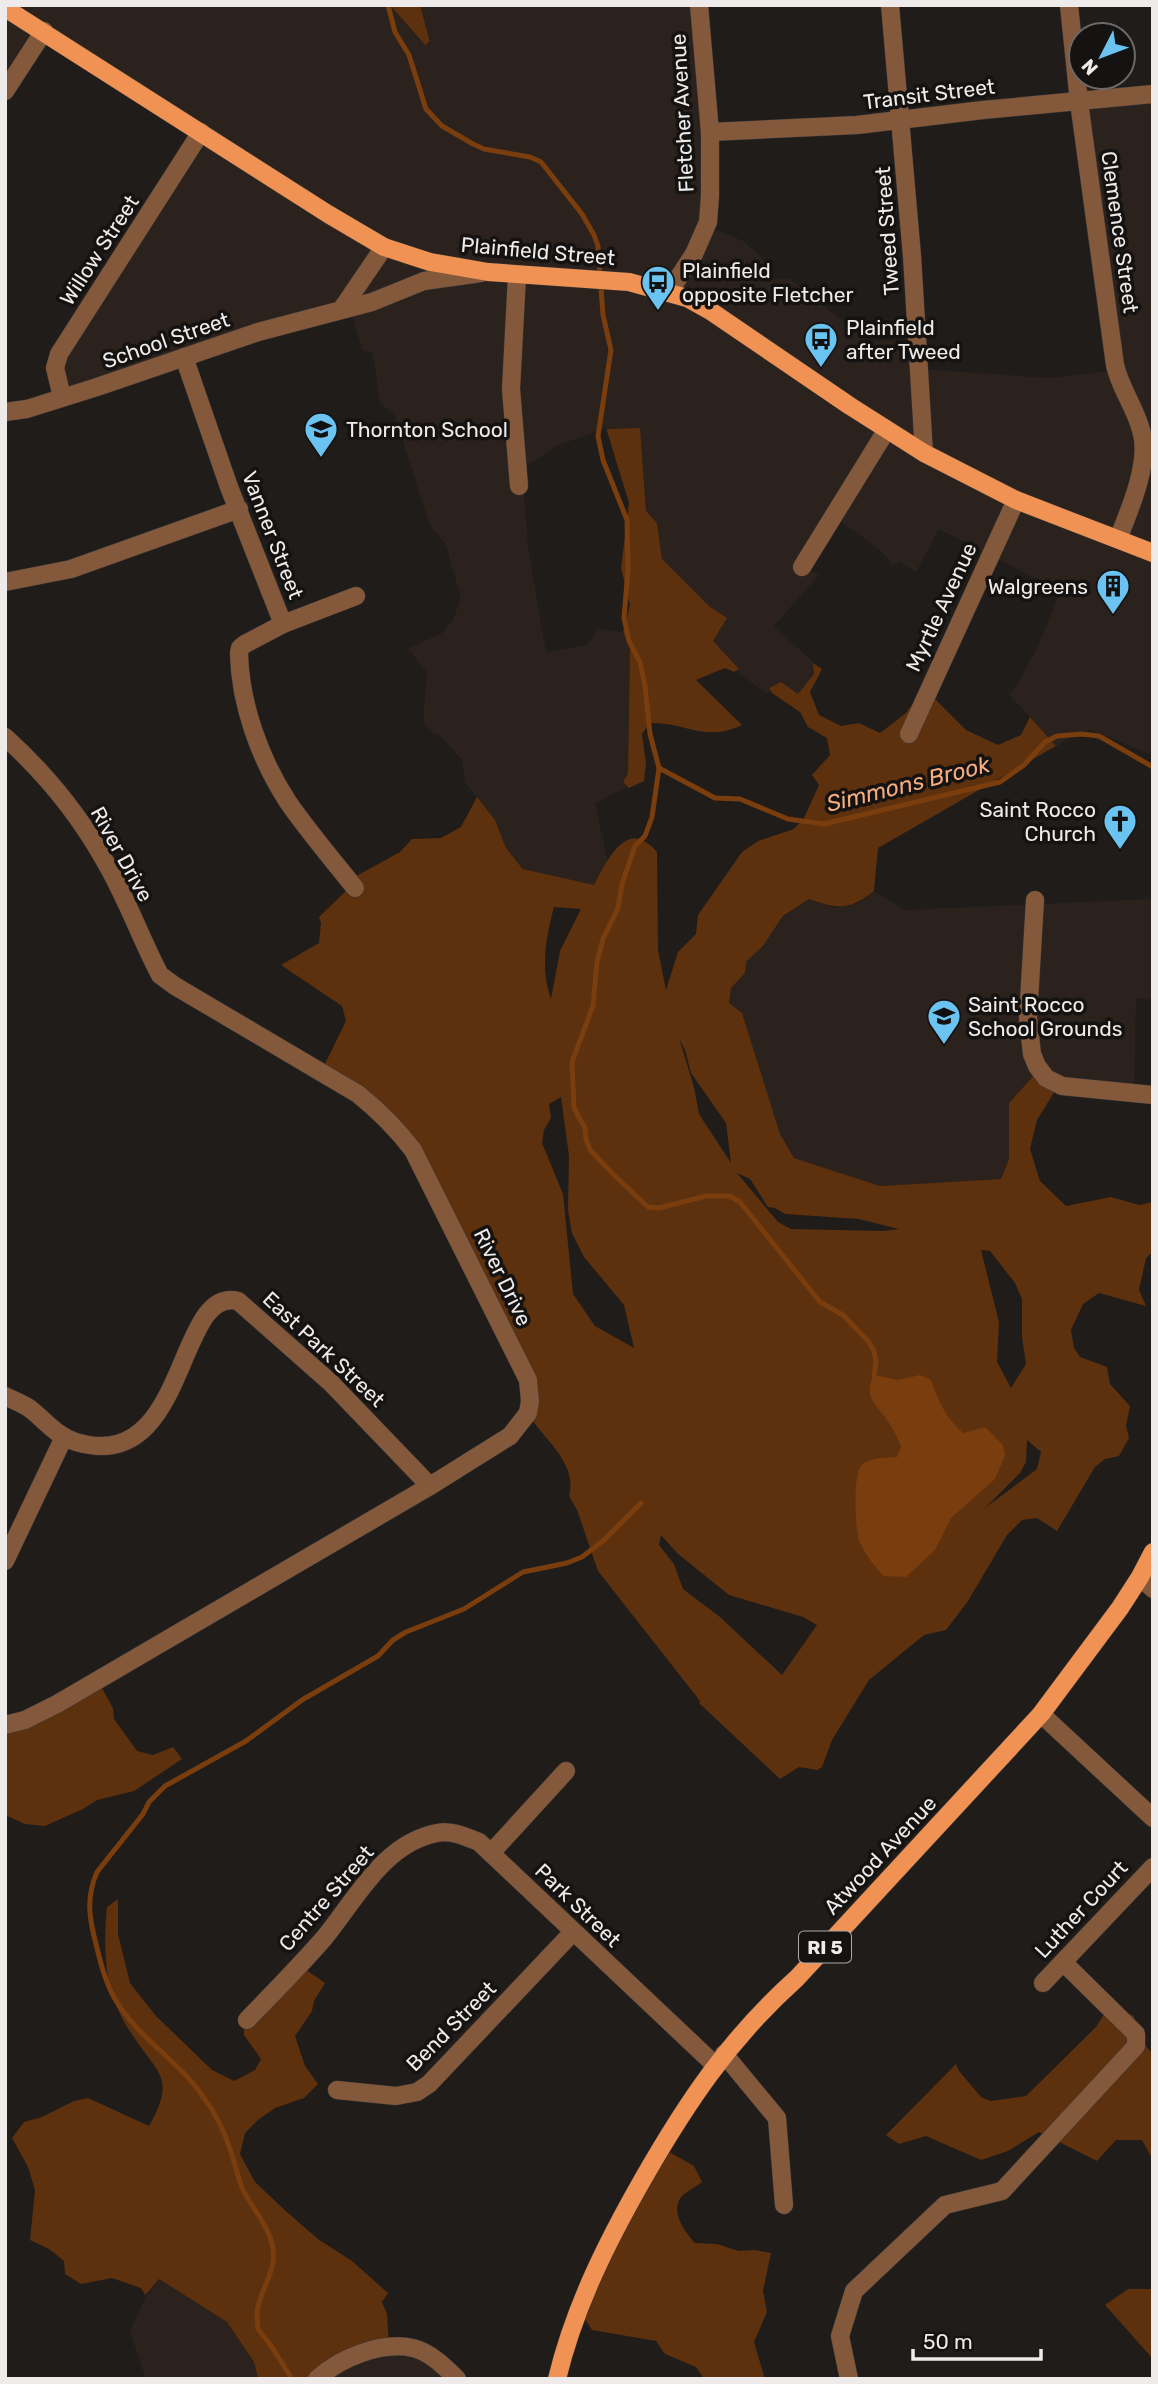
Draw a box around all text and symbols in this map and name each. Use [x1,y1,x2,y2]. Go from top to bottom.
north arrow [1067,21,1137,91]
street label: Fletcher Avenue [665,33,699,193]
text: N [1077,54,1103,80]
street label: Transit Street [862,74,996,114]
street label: Clemence Street [1096,149,1144,315]
street label: Tweed Street [870,166,904,296]
street label: Willow Street [54,190,144,310]
street label: Plainfield Street [460,232,616,270]
place label: Plainfield opposite Fletcher [682,258,853,307]
bus stop icon: Plainfield opposite Fletcher [639,263,677,312]
street label: School Street [99,307,233,373]
place label: Plainfield after Tweed [846,315,961,364]
bus stop icon: Plainfield after Tweed [802,320,840,369]
school or university icon: Thornton School [302,410,340,459]
place label: Thornton School [346,417,508,442]
street label: Vanner Street [237,468,309,602]
street label: Myrtle Avenue [900,539,982,675]
building icon: Walgreens [1094,567,1132,616]
place label: Walgreens [988,574,1088,599]
water label: Simmons Brook [823,750,994,818]
place label: Saint Rocco Church [979,797,1096,846]
street label: River Drive [86,802,158,906]
church icon: Saint Rocco Church [1101,802,1139,851]
place label: Saint Rocco School Grounds [968,992,1123,1041]
school or university icon: Saint Rocco School Grounds [925,997,963,1046]
street label: River Drive [469,1224,537,1330]
street label: East Park Street [258,1286,390,1412]
street label: Atwood Avenue [819,1791,941,1919]
street label: Centre Street [273,1840,379,1956]
street label: Luther Court [1029,1855,1133,1963]
street label: Park Street [530,1858,626,1952]
road number: RI 5 [799,1932,851,1963]
street label: Bend Street [401,1976,501,2076]
scale bar [913,2318,1041,2362]
text: 50 m [923,2329,973,2354]

